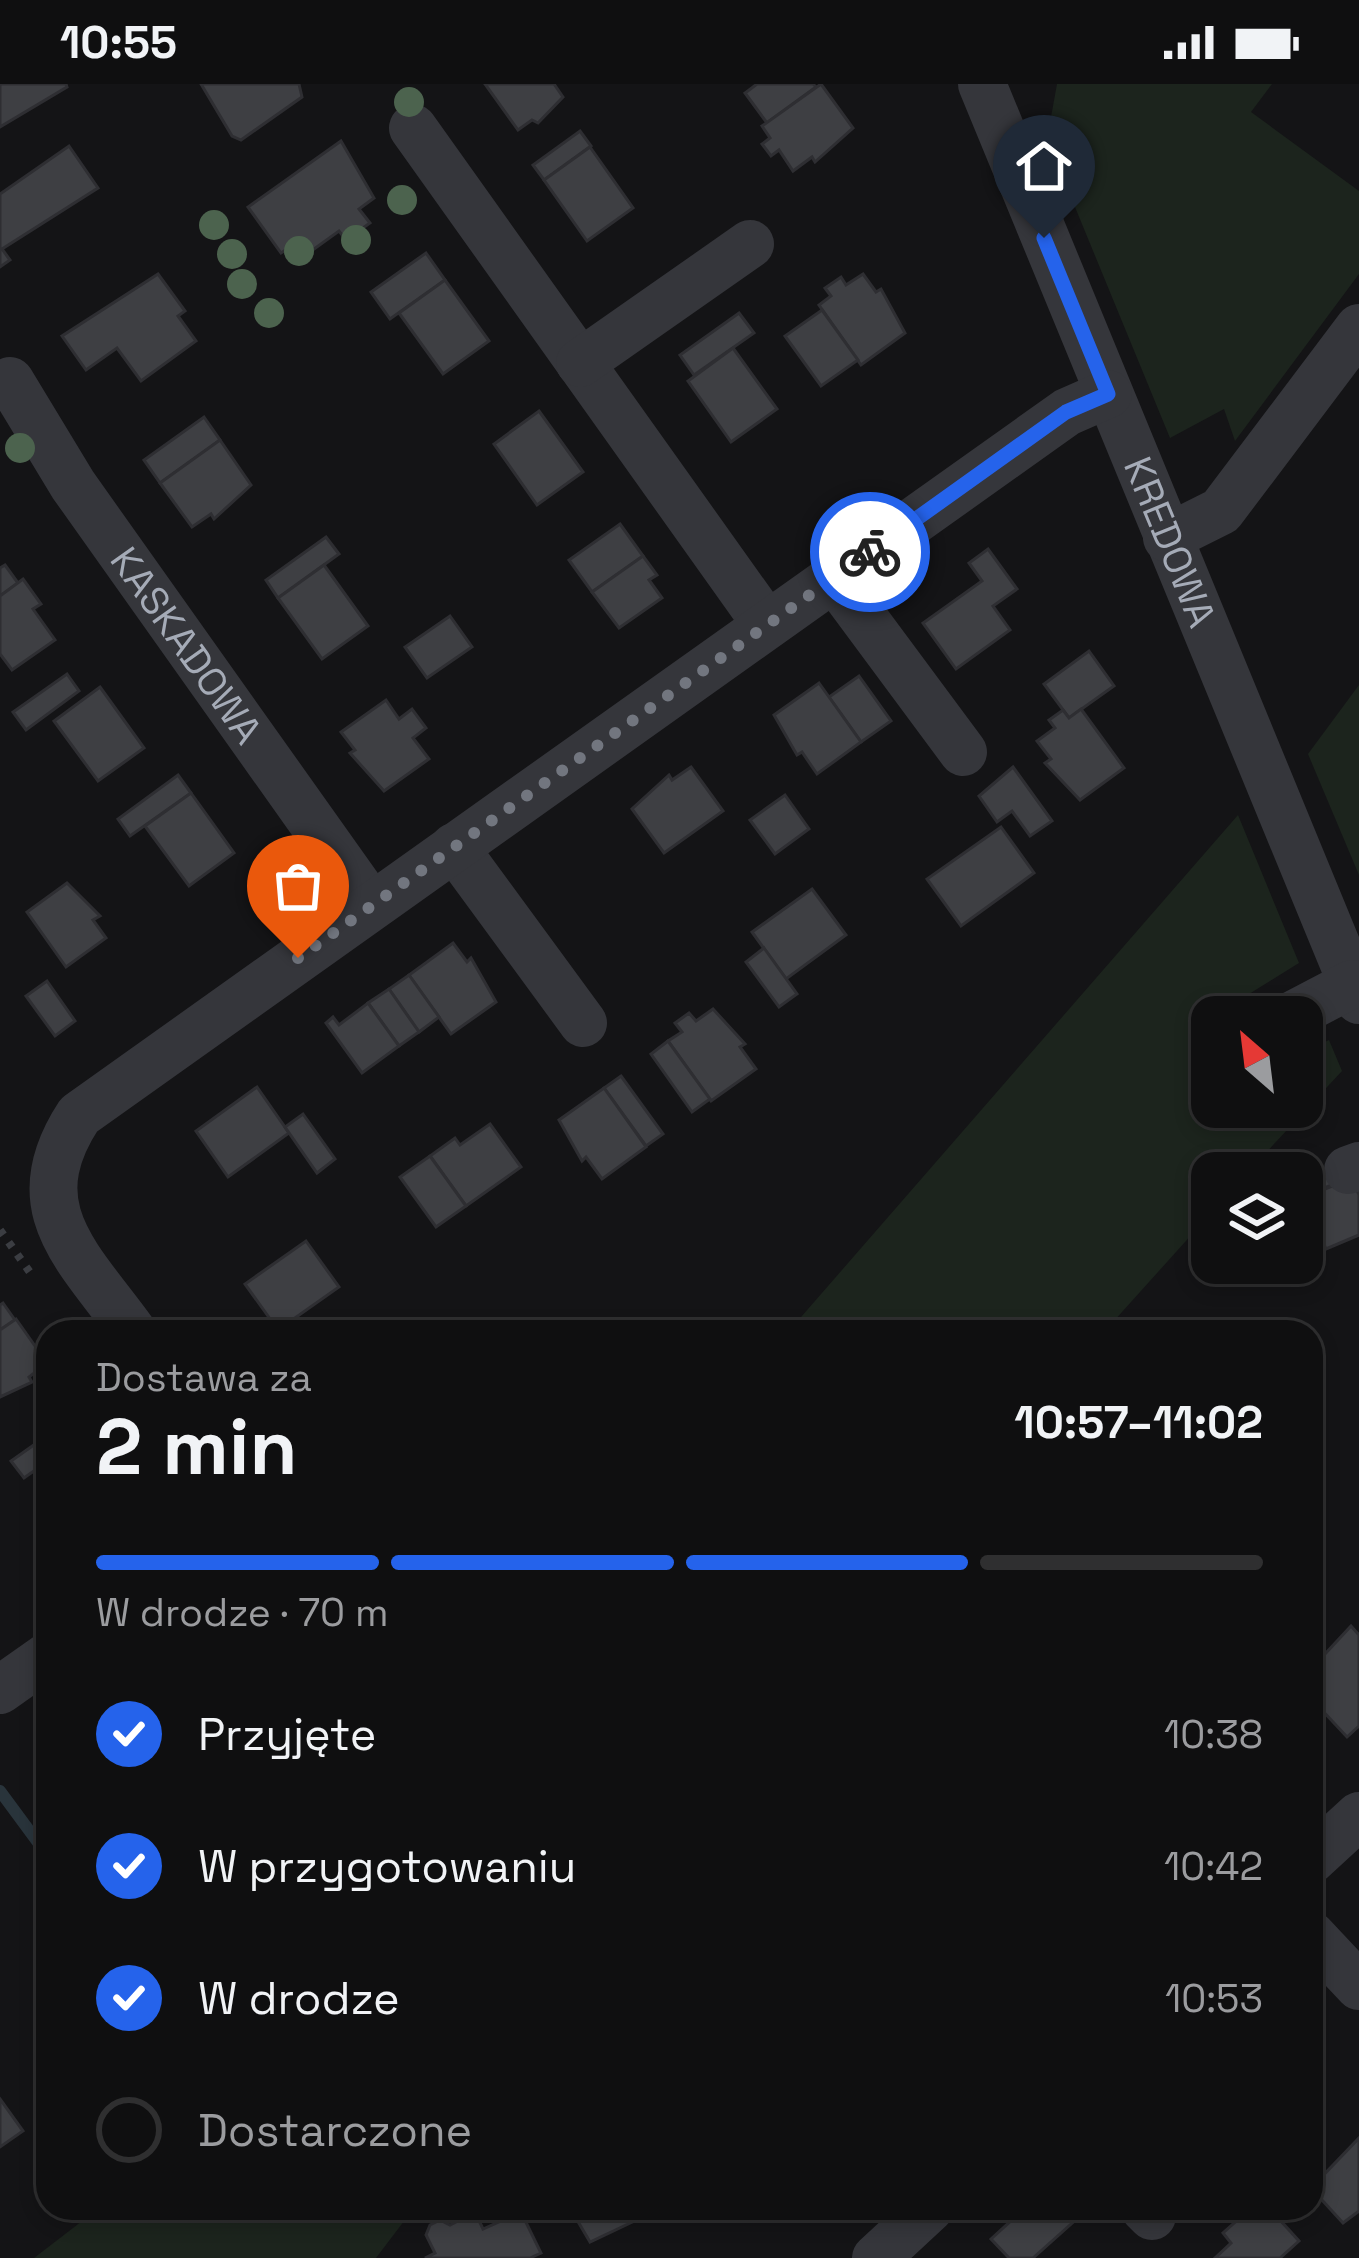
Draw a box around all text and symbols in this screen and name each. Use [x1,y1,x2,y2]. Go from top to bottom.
text: 10:55 [60,14,177,71]
pin [993,115,1095,238]
icon: home [1011,133,1077,199]
street label: KREDOWA [1113,450,1227,634]
courier [810,492,930,612]
icon: bike [837,519,903,585]
street label: KASKADOWA [100,538,273,753]
pin [247,835,349,958]
icon: bag [265,853,331,919]
north arrow [1191,996,1323,1128]
map controls [1191,996,1323,1284]
button: layers [1191,1152,1323,1284]
text: Dostawa za [96,1353,312,1402]
text: 10:57–11:02 [1014,1394,1263,1451]
text: 2 min [96,1397,298,1497]
text: W drodze · 70 m [96,1588,388,1637]
icon: check [96,1701,162,1767]
text: Przyjęte [198,1706,376,1763]
text: 10:38 [1164,1710,1263,1759]
icon: check [96,1833,162,1899]
text: W przygotowaniu [198,1838,576,1895]
text: 10:42 [1164,1842,1263,1891]
icon: check [96,1965,162,2031]
text: W drodze [198,1970,400,2027]
text: 10:53 [1165,1974,1263,2023]
text: Dostarczone [198,2102,472,2159]

